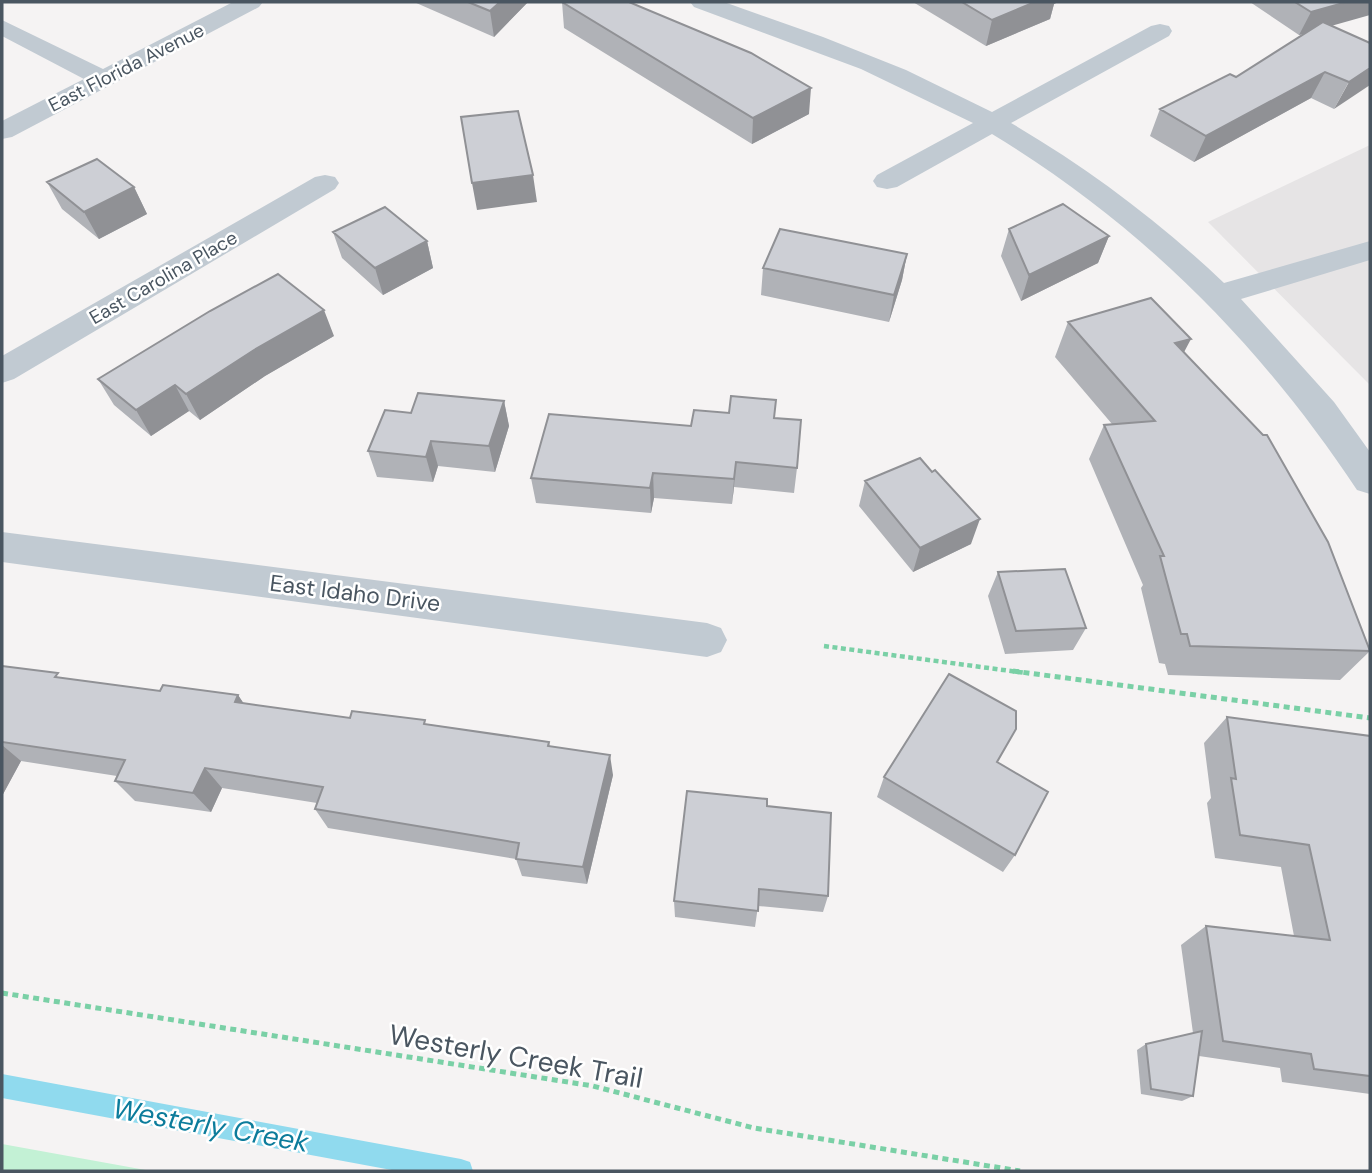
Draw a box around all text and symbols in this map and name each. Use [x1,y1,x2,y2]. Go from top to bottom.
street label: East Florida Avenue [44,17,208,118]
street label: East Carolina Place [85,225,242,330]
street label: East Idaho Drive [268,568,442,618]
street label: Westerly Creek Trail [386,1016,646,1097]
water label: Westerly Creek [110,1090,312,1161]

